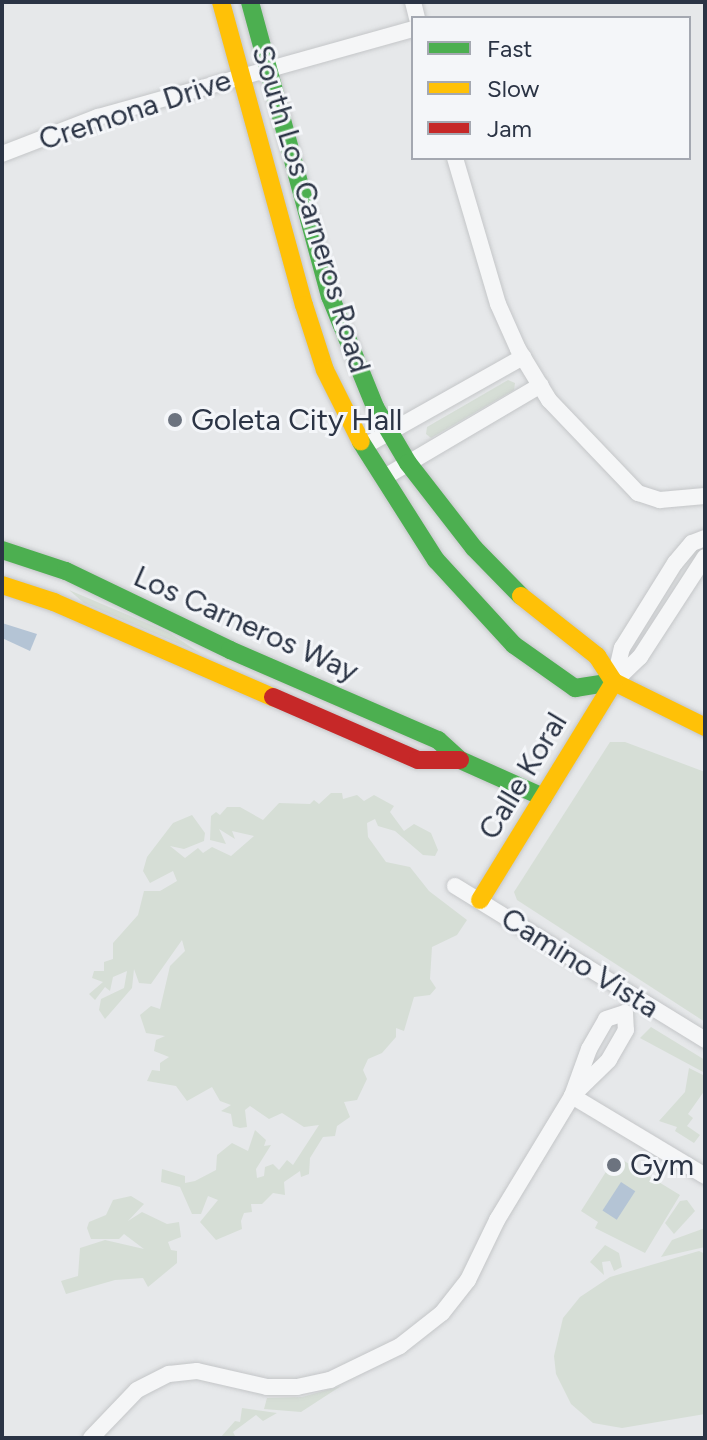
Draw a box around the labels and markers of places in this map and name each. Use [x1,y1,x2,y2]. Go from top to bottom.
place label: Goleta City Hall [191,402,402,438]
marker: Goleta City Hall [166,411,184,429]
place label: Gym [630,1147,694,1183]
marker: Gym [605,1156,623,1174]

